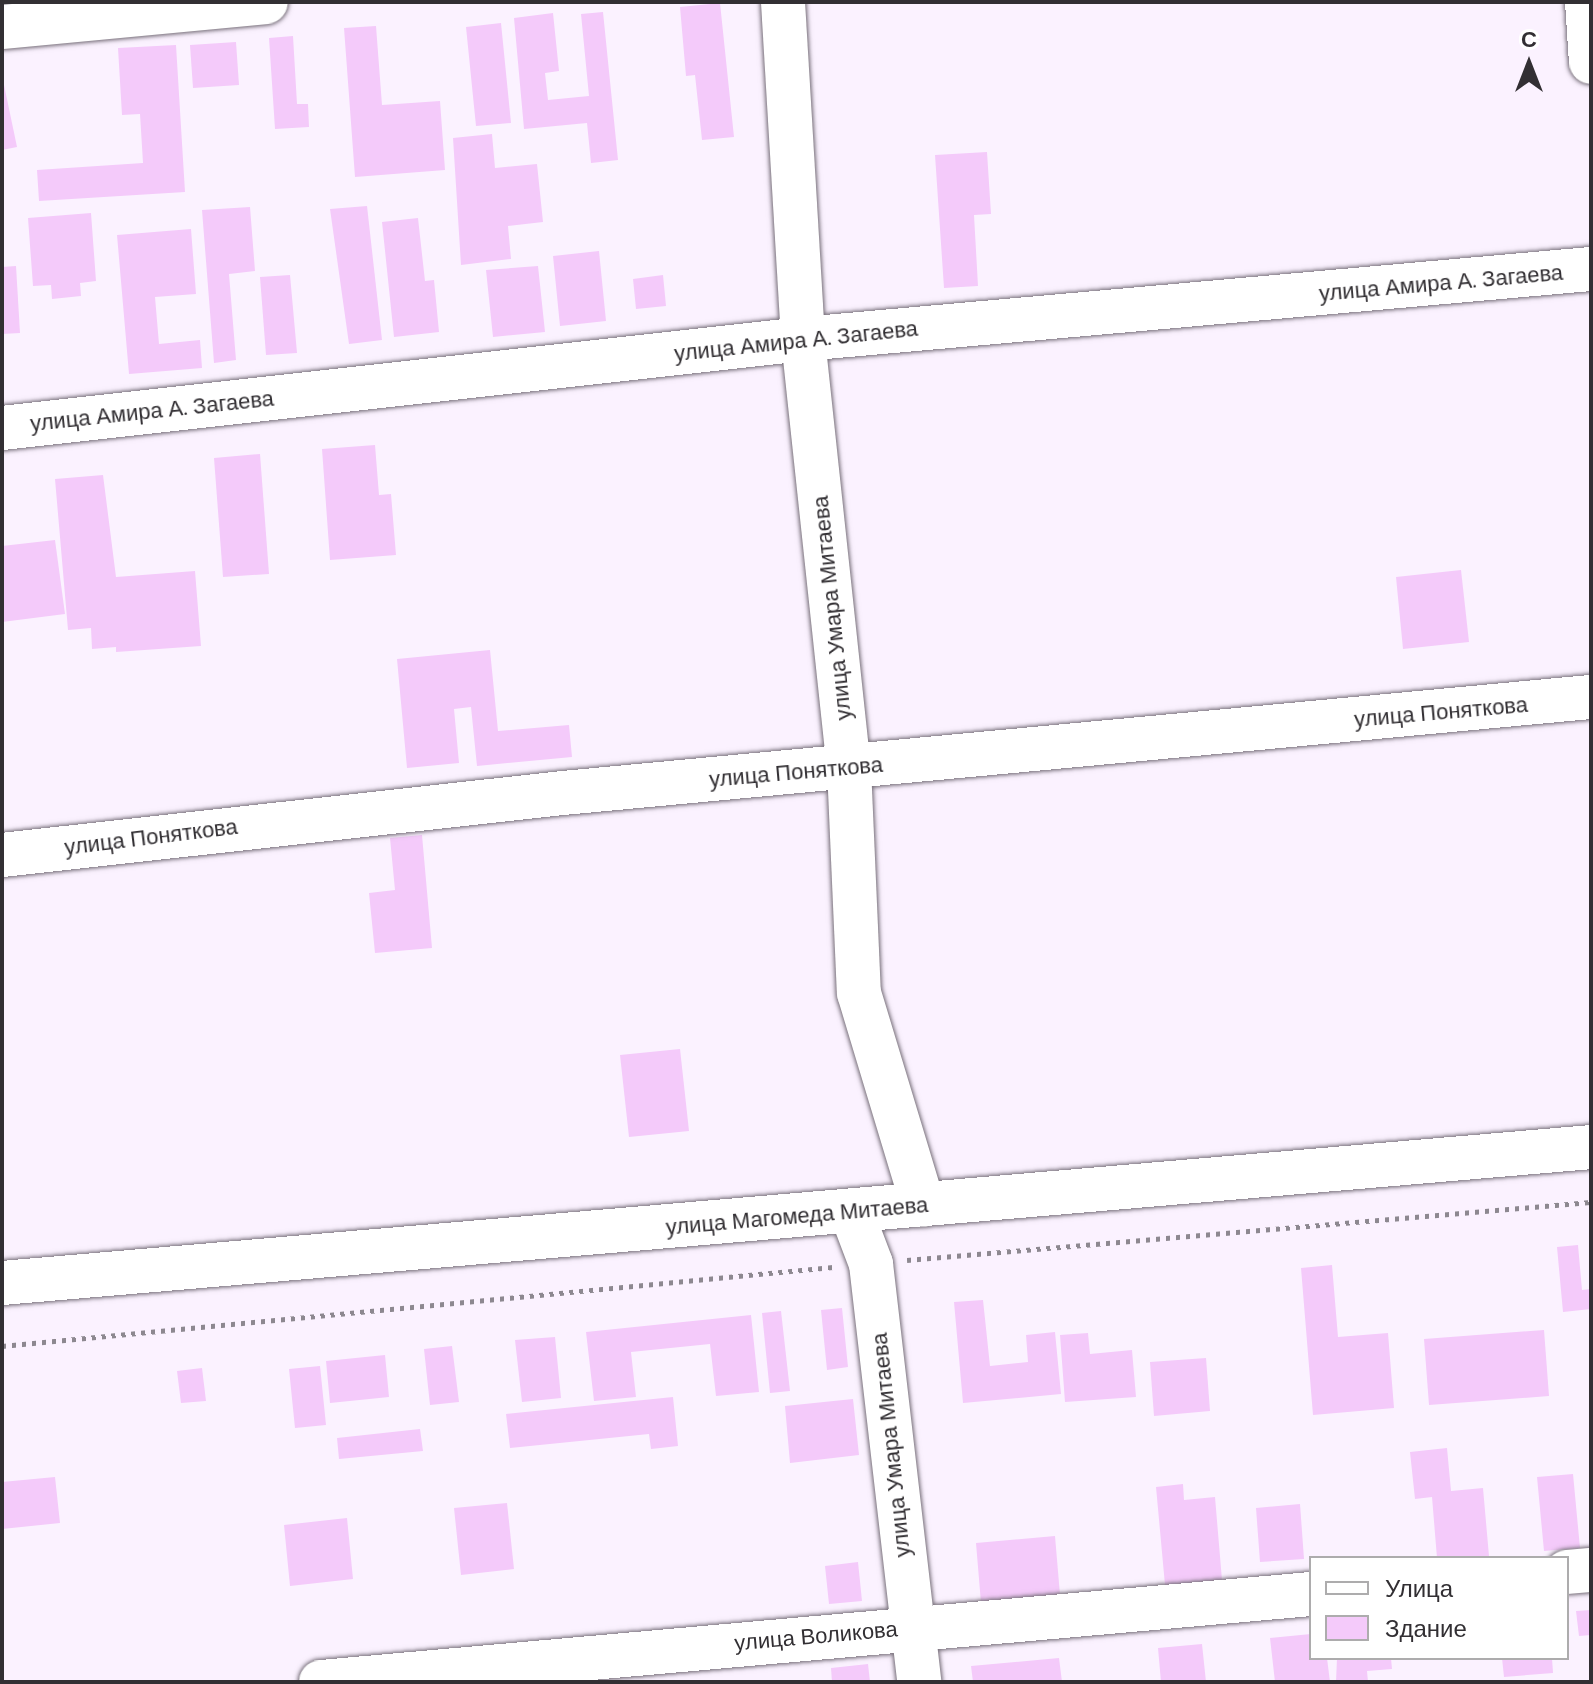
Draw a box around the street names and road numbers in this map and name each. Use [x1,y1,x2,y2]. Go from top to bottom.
street label: улица Амира А. Загаева [1318,259,1564,307]
street label: улица Амира А. Загаева [673,315,919,367]
street label: улица Амира А. Загаева [29,385,275,437]
street label: улица Умара Митаева [807,494,857,722]
street label: улица Поняткова [1353,691,1529,733]
street label: улица Поняткова [708,751,884,793]
street label: улица Поняткова [63,813,239,861]
street label: улица Магомеда Митаева [665,1191,929,1241]
street label: улица Умара Митаева [866,1331,916,1559]
street label: улица Воликова [733,1616,899,1656]

